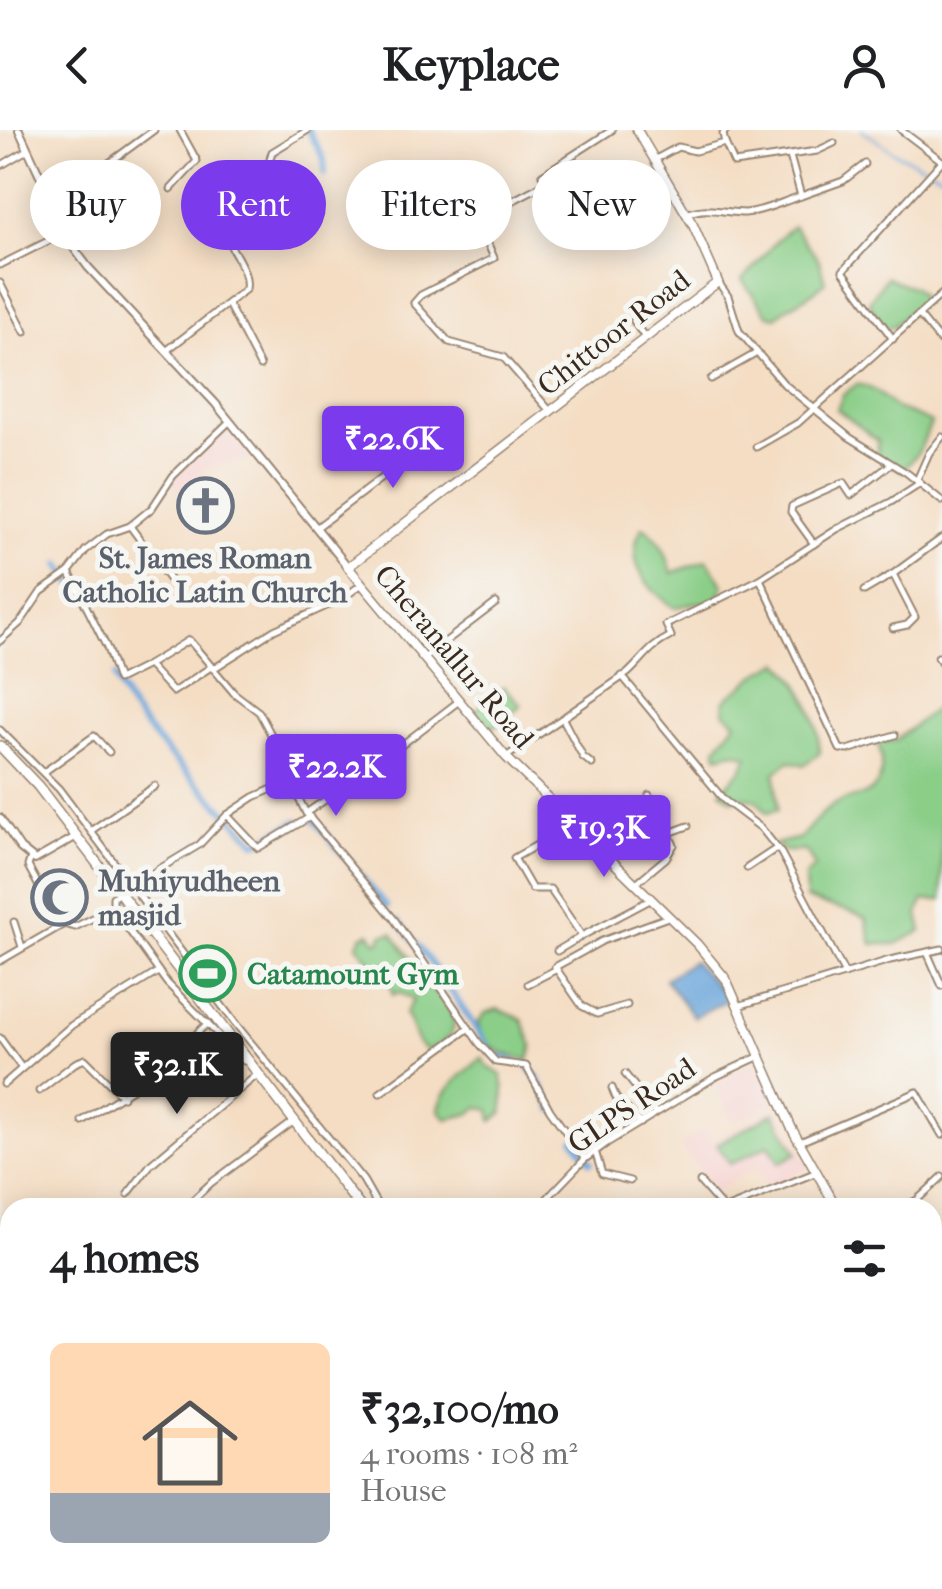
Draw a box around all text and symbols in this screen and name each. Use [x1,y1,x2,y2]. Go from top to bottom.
icon: back [50,38,105,93]
icon: person [837,38,892,93]
text: Keyplace [383,39,559,92]
chip: Buy [30,160,161,250]
chip: Rent [181,160,326,250]
chip: Filters [346,160,512,250]
chip: New [532,160,671,250]
street label: Chittoor Road [531,262,698,403]
pin: ₹22.6K [312,406,474,491]
text: ₹22.6K [344,420,442,457]
church icon: St. James Roman Catholic Latin Church [175,475,235,535]
place label: St. James Roman Catholic Latin Church [63,541,349,610]
street label: Cheranallur Road [367,558,541,756]
pin: ₹22.2K [255,734,417,819]
text: ₹22.2K [287,748,385,785]
pin: ₹19.3K [523,795,685,880]
text: ₹19.3K [559,809,649,846]
place label: Muhiyudheen masjid [98,864,281,933]
mosque icon: Muhiyudheen masjid [29,868,89,928]
sports icon: Catamount Gym [178,944,238,1004]
place label: Catamount Gym [247,957,460,992]
pin: ₹32.1K [96,1032,258,1117]
text: ₹32.1K [133,1046,221,1083]
street label: GLPS Road [562,1050,703,1161]
icon: filters [837,1231,892,1286]
text: 4 homes [50,1234,199,1283]
icon: home [130,1383,250,1503]
text: ₹32,100/mo [360,1385,559,1434]
text: 4 rooms · 108 m² [360,1435,578,1472]
text: House [360,1472,447,1509]

